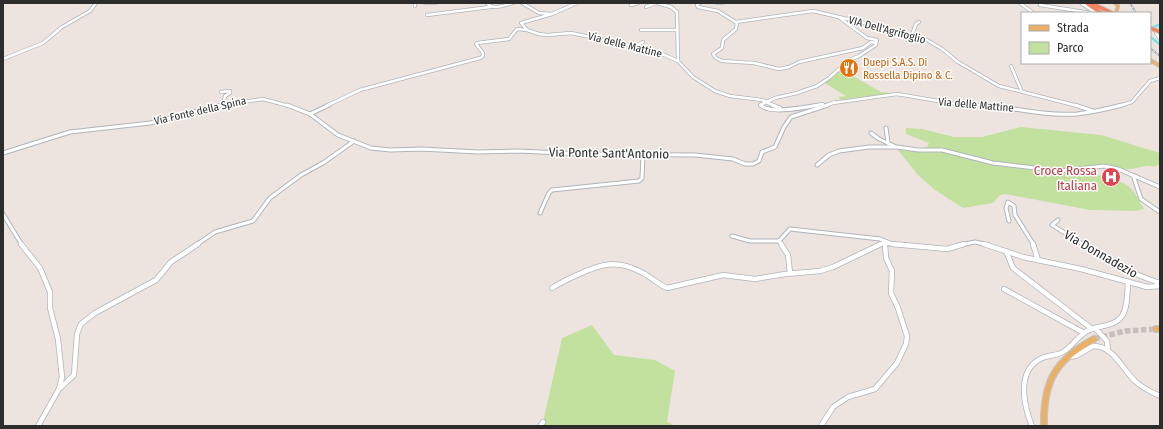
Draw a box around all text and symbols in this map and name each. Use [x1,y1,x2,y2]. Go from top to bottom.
legend [1021,12,1151,64]
street label: VIA Dell'Agrifoglio [847,13,927,47]
text: Strada [1057,21,1089,35]
street label: Via delle Mattine [587,30,663,60]
text: Parco [1057,41,1084,55]
place label: Duepi S.A.S. Di Rossella Dipino & C. [863,56,953,82]
restaurant icon: Duepi S.A.S. Di Rossella Dipino & C. [838,57,860,79]
street label: Via Fonte della Spina [153,94,247,128]
street label: Via delle Mattine [938,95,1014,115]
street label: Via Ponte Sant'Antonio [549,144,670,162]
place label: Croce Rossa Italiana [1034,163,1097,193]
hospital icon: Croce Rossa Italiana [1100,166,1122,188]
street label: Via Donnadezio [1062,227,1141,281]

